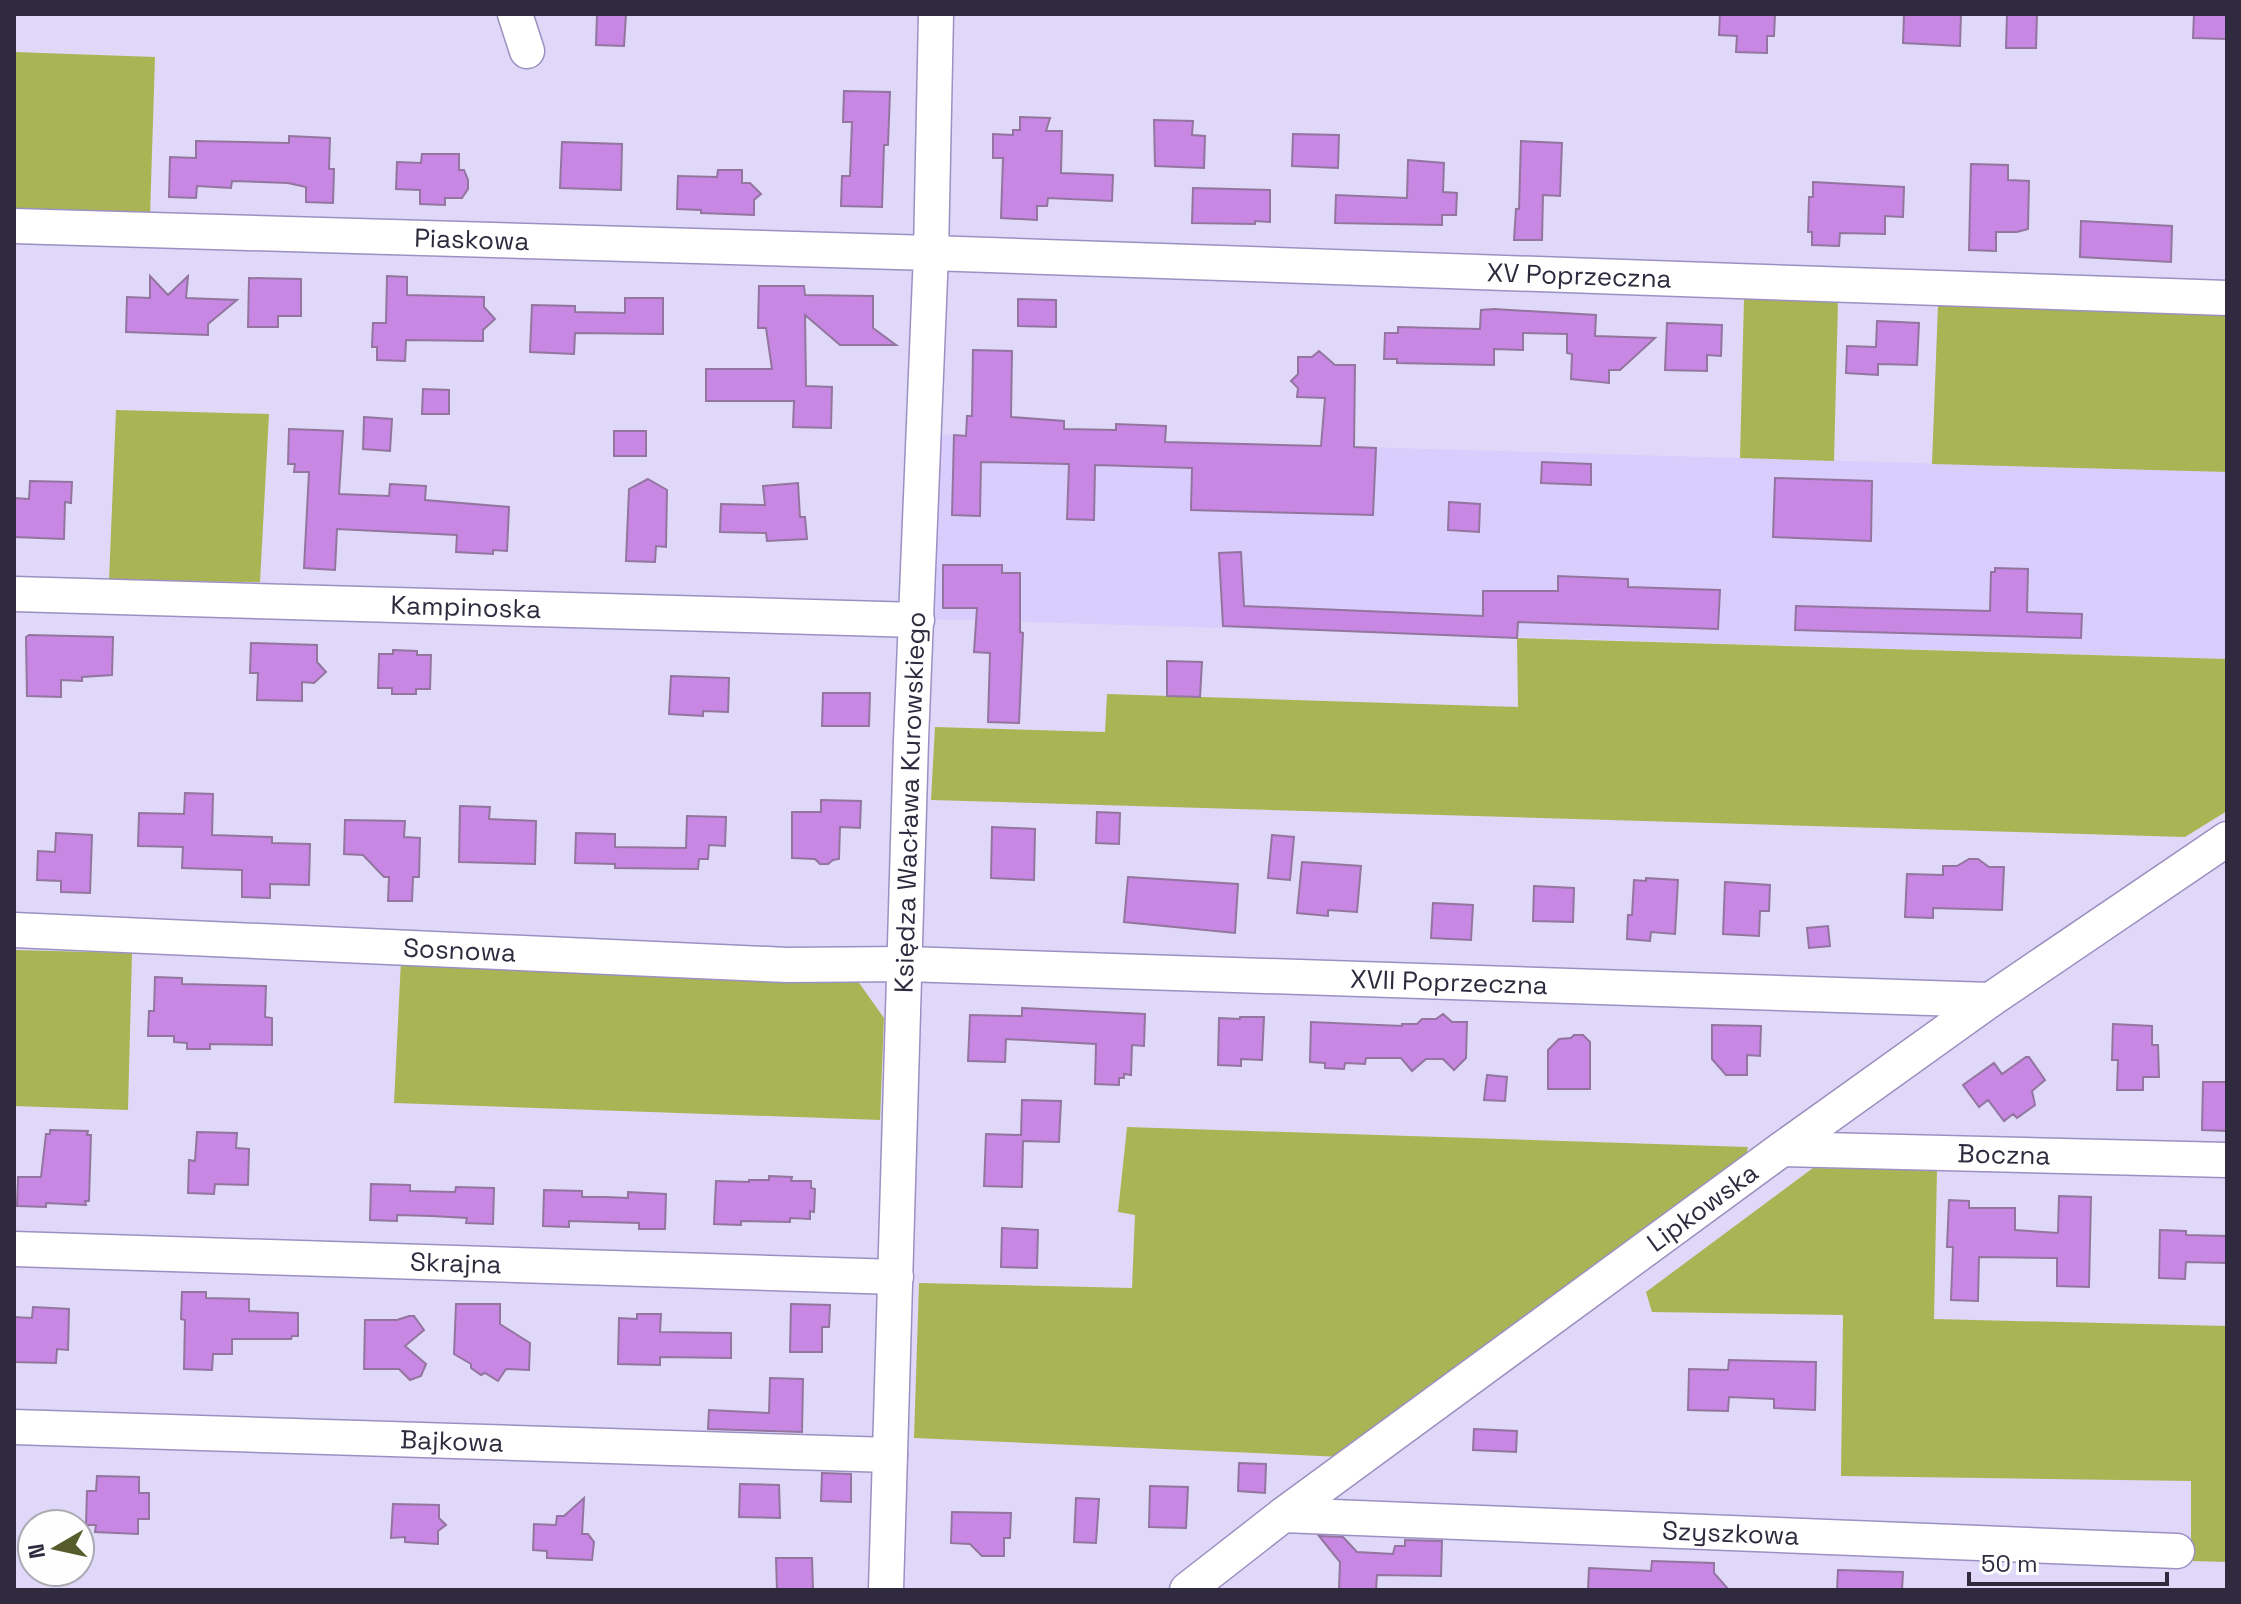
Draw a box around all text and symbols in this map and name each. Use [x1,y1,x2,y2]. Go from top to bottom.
street label: Piaskowa [414,221,530,258]
street label: XV Poprzeczna [1486,255,1672,296]
street label: Kampinoska [390,588,542,626]
street label: Księdza Wacława Kurowskiego [887,611,933,994]
street label: Sosnowa [402,931,517,970]
street label: XVII Poprzeczna [1349,962,1548,1002]
street label: Boczna [1957,1136,2051,1173]
street label: Lipkowska [1640,1155,1765,1259]
street label: Skrajna [409,1245,502,1281]
street label: Bajkowa [400,1422,504,1460]
north arrow [16,1508,96,1588]
street label: Szyszkowa [1661,1513,1800,1553]
scale bar [1969,1536,2167,1586]
text: N [21,1542,51,1561]
text: 50 m [1981,1548,2038,1579]

